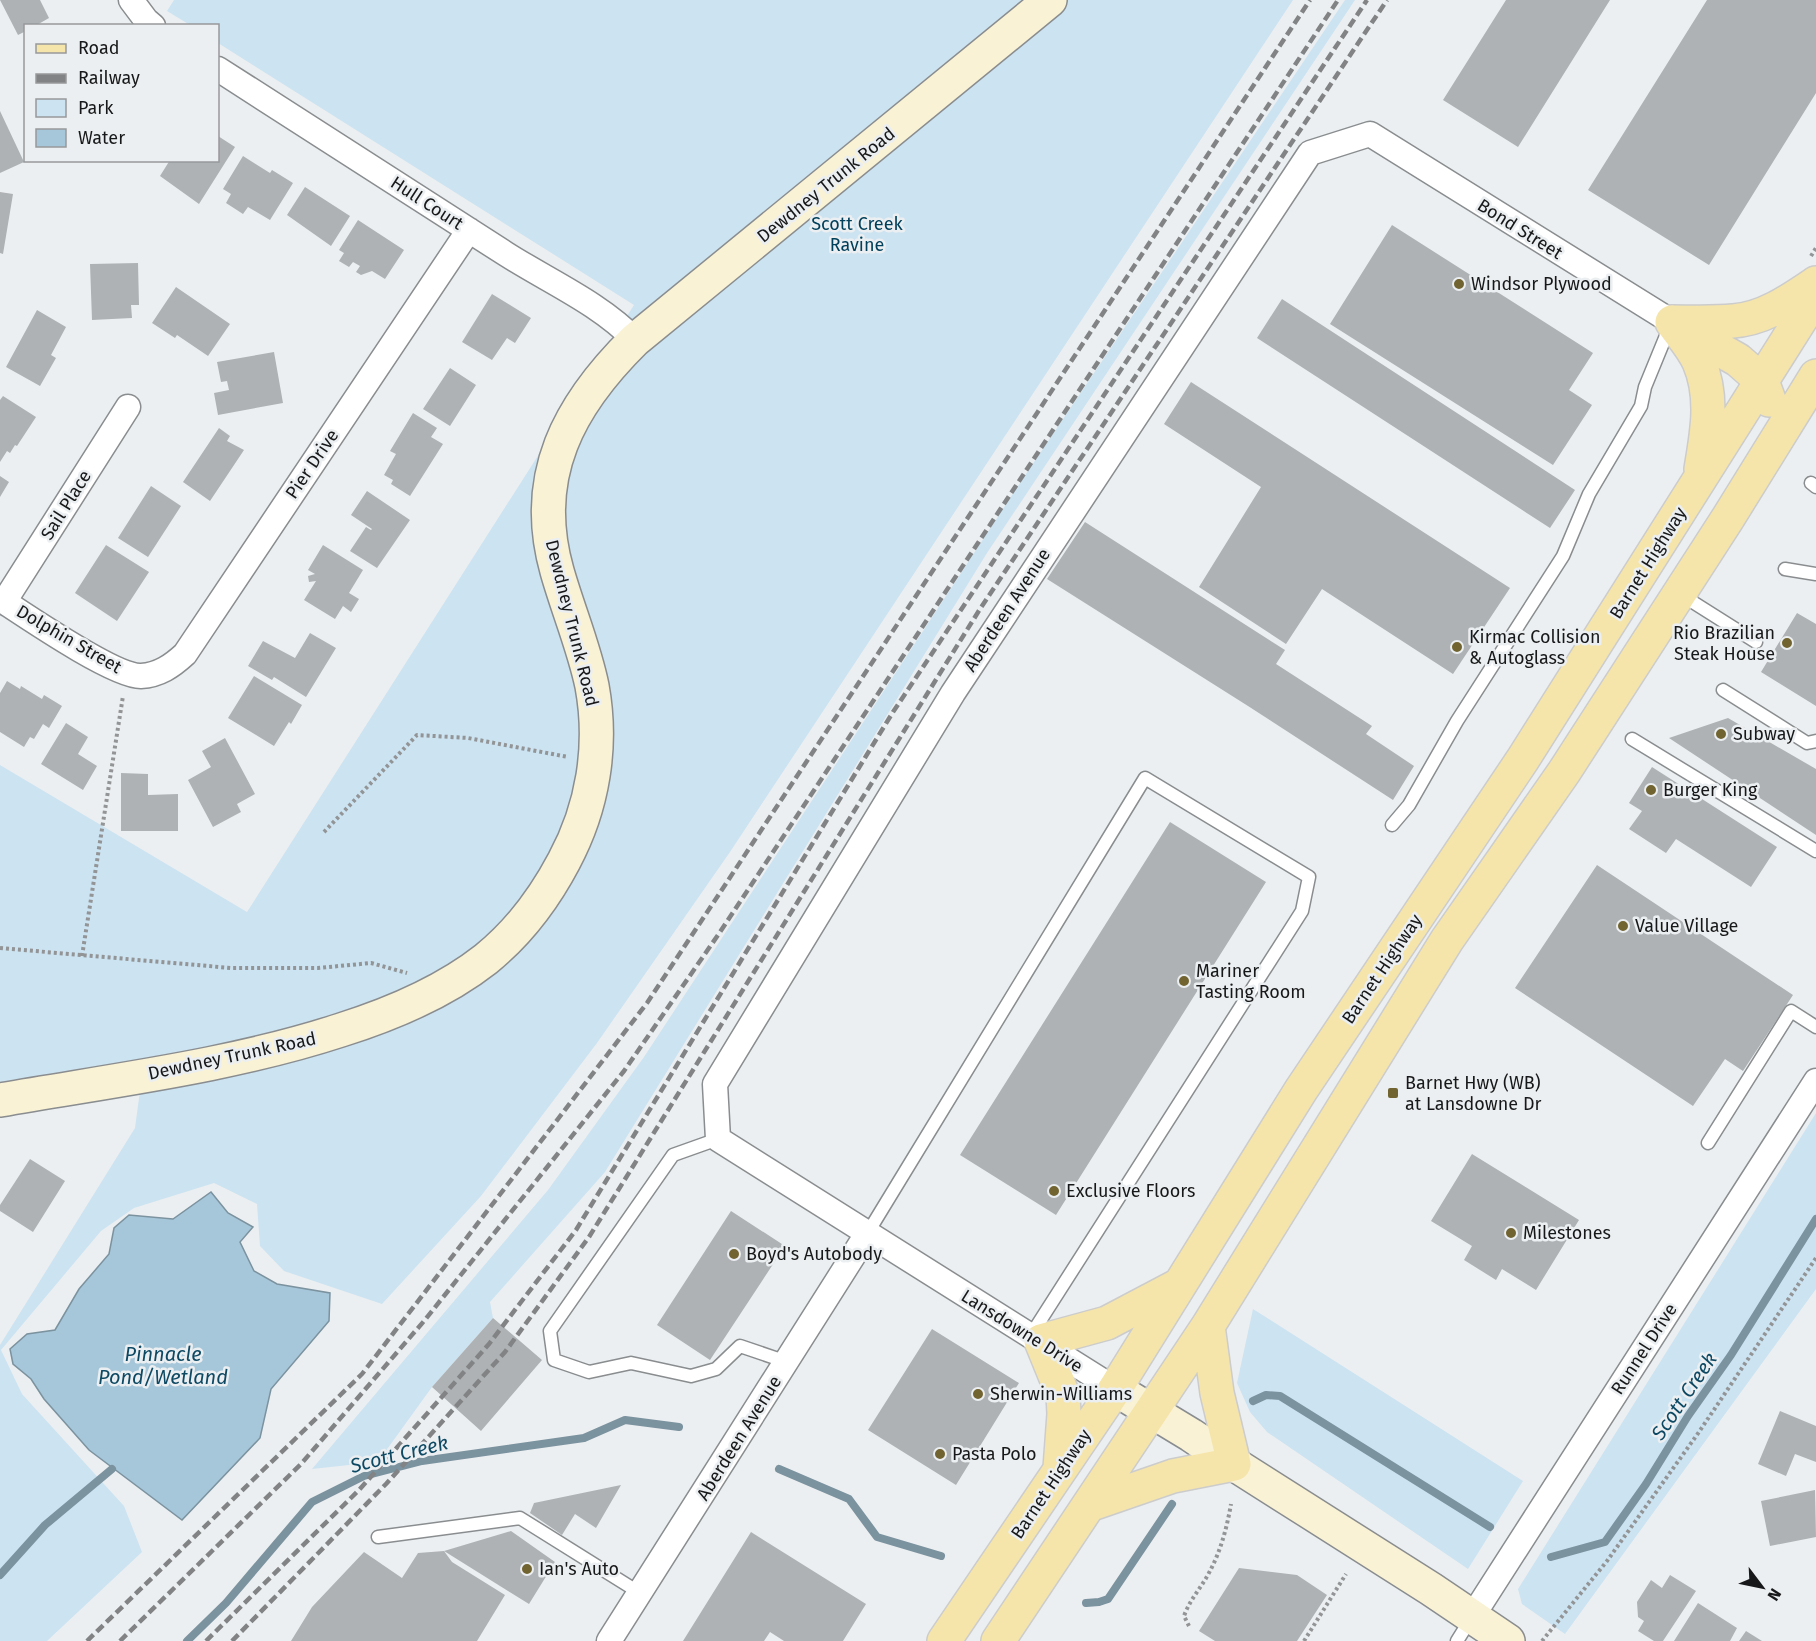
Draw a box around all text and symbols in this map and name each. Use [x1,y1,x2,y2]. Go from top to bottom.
legend [24,24,219,162]
text: Road [78,37,120,59]
text: Railway [78,67,140,89]
text: Park [78,97,114,119]
street label: Dewdney Trunk Road [753,123,899,247]
text: Water [78,127,125,149]
street label: Hull Court [387,171,468,235]
street label: Bond Street [1473,194,1567,264]
park label: Scott Creek Ravine [811,213,903,256]
place label: Windsor Plywood [1471,273,1612,295]
marker: Windsor Plywood [1452,277,1466,291]
street label: Pier Drive [281,425,343,503]
street label: Sail Place [36,466,96,544]
street label: Barnet Highway [1605,503,1691,623]
street label: Dewdney Trunk Road [541,537,603,709]
street label: Aberdeen Avenue [959,544,1055,676]
street label: Dolphin Street [12,600,126,678]
place label: Rio Brazilian Steak House [1673,622,1775,665]
place label: Kirmac Collision & Autoglass [1469,626,1601,669]
marker: Rio Brazilian Steak House [1780,636,1794,650]
marker: Kirmac Collision & Autoglass [1450,640,1464,654]
place label: Subway [1733,723,1795,745]
marker: Subway [1714,727,1728,741]
place label: Burger King [1663,779,1758,801]
marker: Burger King [1644,783,1658,797]
street label: Barnet Highway [1337,910,1427,1028]
place label: Value Village [1635,915,1738,937]
marker: Value Village [1616,919,1630,933]
place label: Mariner Tasting Room [1196,960,1306,1003]
marker: Mariner Tasting Room [1177,974,1191,988]
street label: Dewdney Trunk Road [146,1027,318,1085]
place label: Barnet Hwy (WB) at Lansdowne Dr [1405,1072,1541,1115]
marker: Barnet Hwy (WB) at Lansdowne Dr [1386,1086,1400,1100]
place label: Exclusive Floors [1066,1180,1195,1202]
marker: Exclusive Floors [1047,1184,1061,1198]
place label: Milestones [1523,1222,1611,1244]
marker: Milestones [1504,1226,1518,1240]
place label: Boyd's Autobody [746,1243,882,1265]
marker: Boyd's Autobody [727,1247,741,1261]
street label: Lansdowne Drive [957,1285,1087,1377]
street label: Runnel Drive [1606,1299,1682,1399]
water label: Pinnacle Pond/Wetland [98,1342,228,1389]
water label: Scott Creek [1646,1348,1722,1445]
street label: Aberdeen Avenue [692,1372,786,1504]
place label: Sherwin-Williams [990,1383,1132,1405]
marker: Sherwin-Williams [971,1387,985,1401]
street label: Barnet Highway [1006,1425,1096,1543]
water label: Scott Creek [347,1430,451,1478]
place label: Pasta Polo [952,1443,1037,1465]
marker: Pasta Polo [933,1447,947,1461]
north arrow [1732,1557,1792,1617]
place label: Ian's Auto [539,1558,619,1580]
marker: Ian's Auto [520,1562,534,1576]
text: N [1763,1585,1785,1604]

